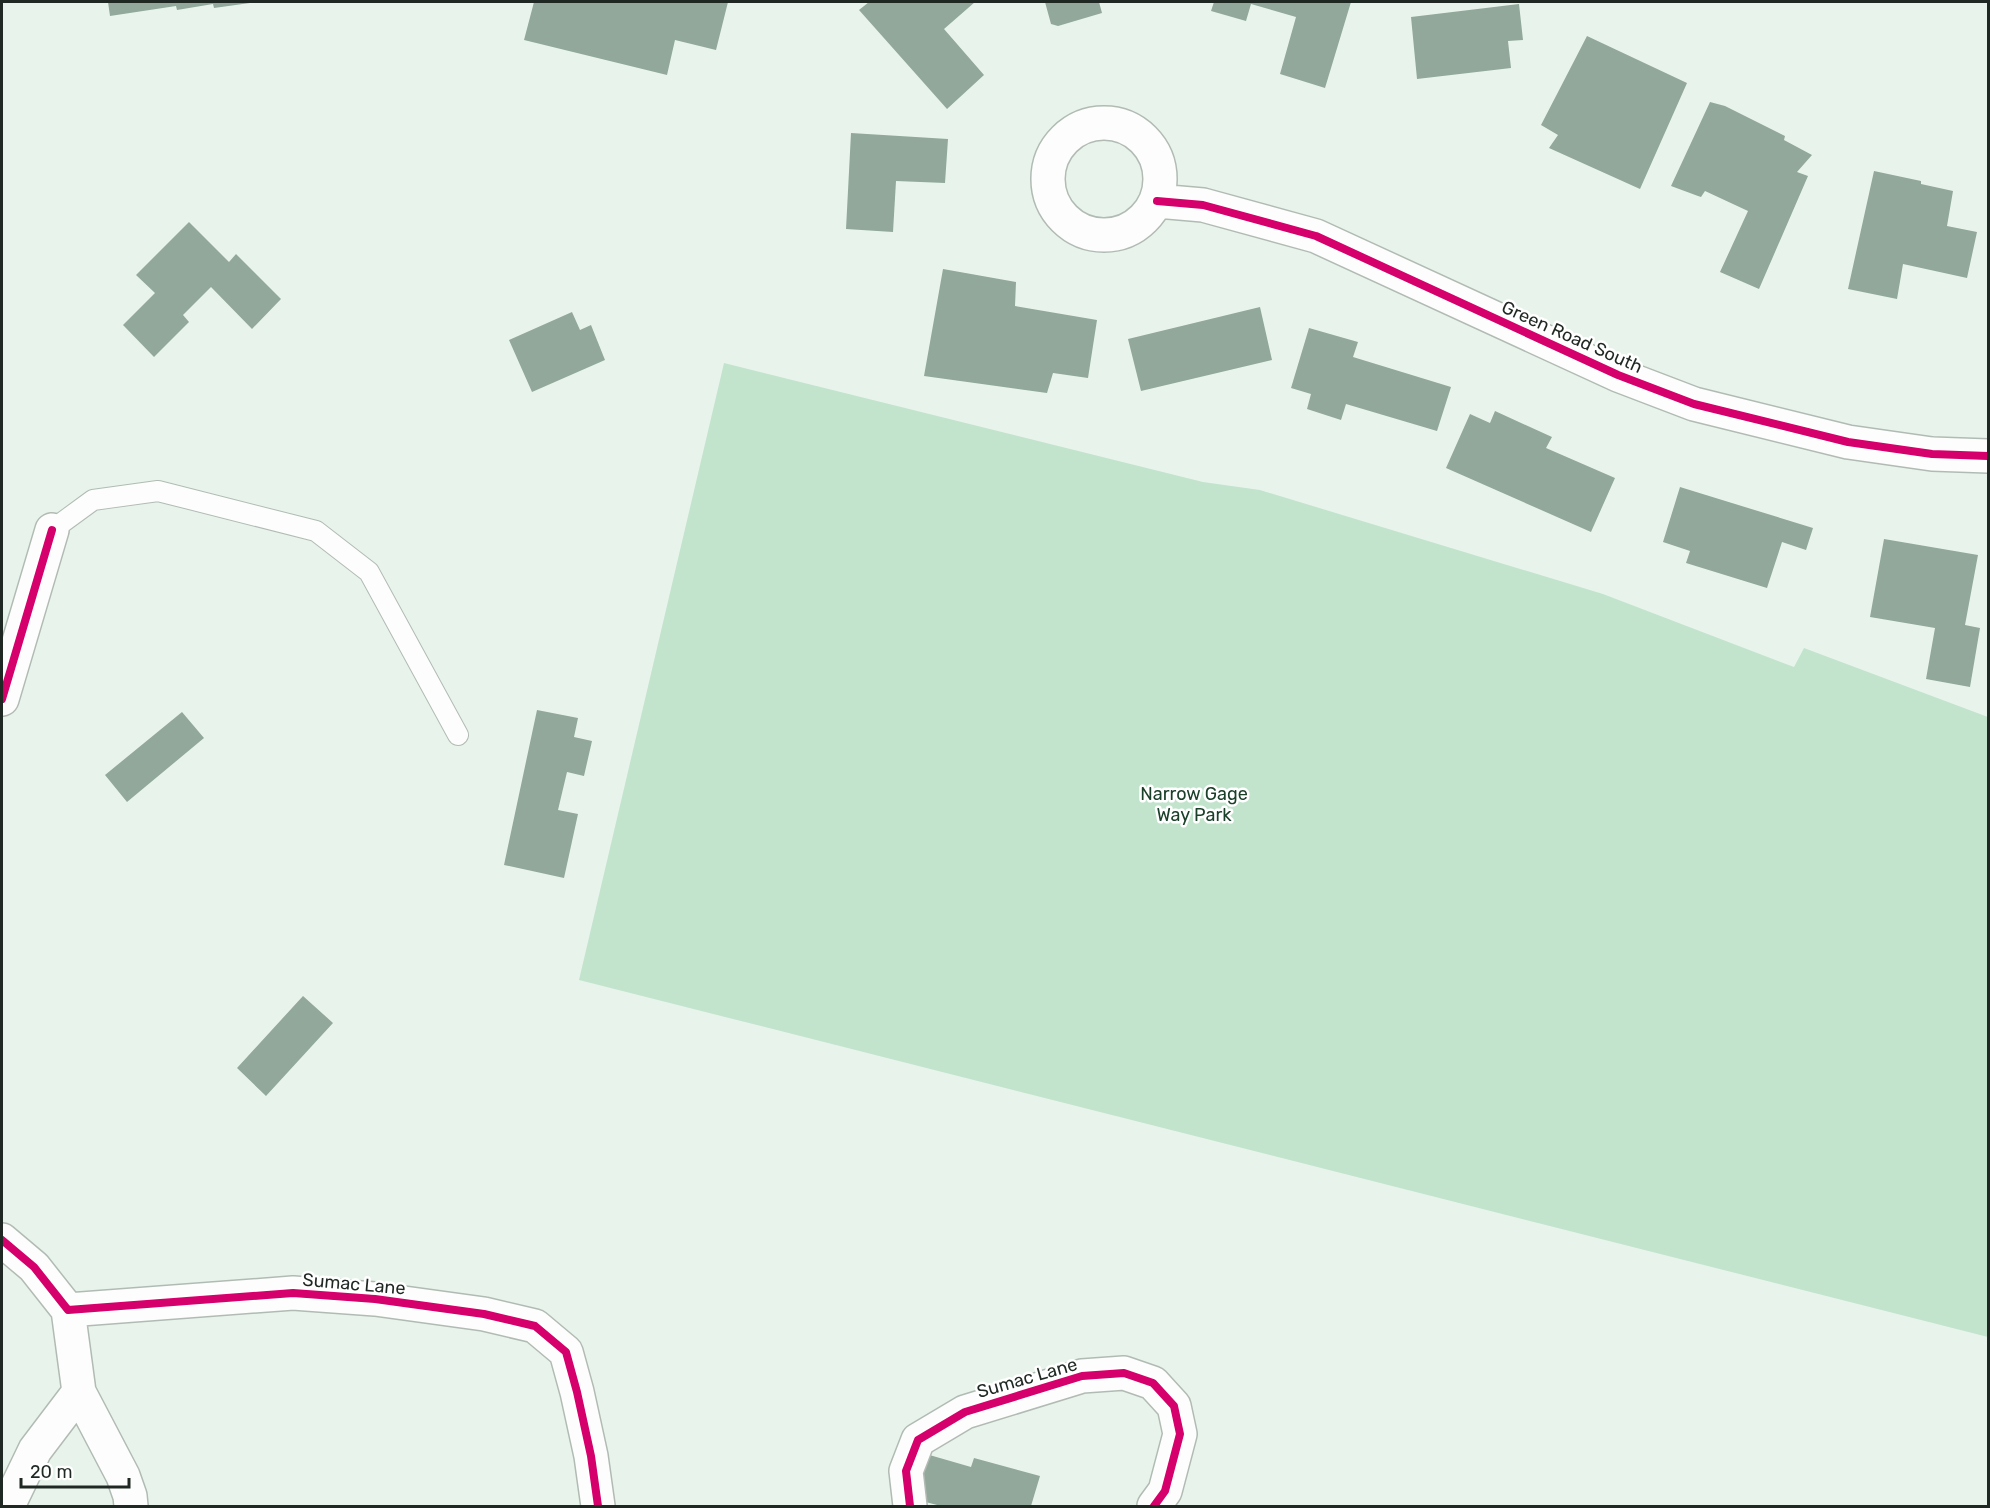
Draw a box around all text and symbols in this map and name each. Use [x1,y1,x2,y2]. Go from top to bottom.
street label: Green Road South [1498,296,1646,378]
park label: Narrow Gage Way Park [1140,783,1248,826]
street label: Sumac Lane [302,1269,406,1299]
street label: Sumac Lane [974,1353,1080,1403]
scale bar [21,1451,129,1489]
text: 20 m [30,1461,72,1483]

